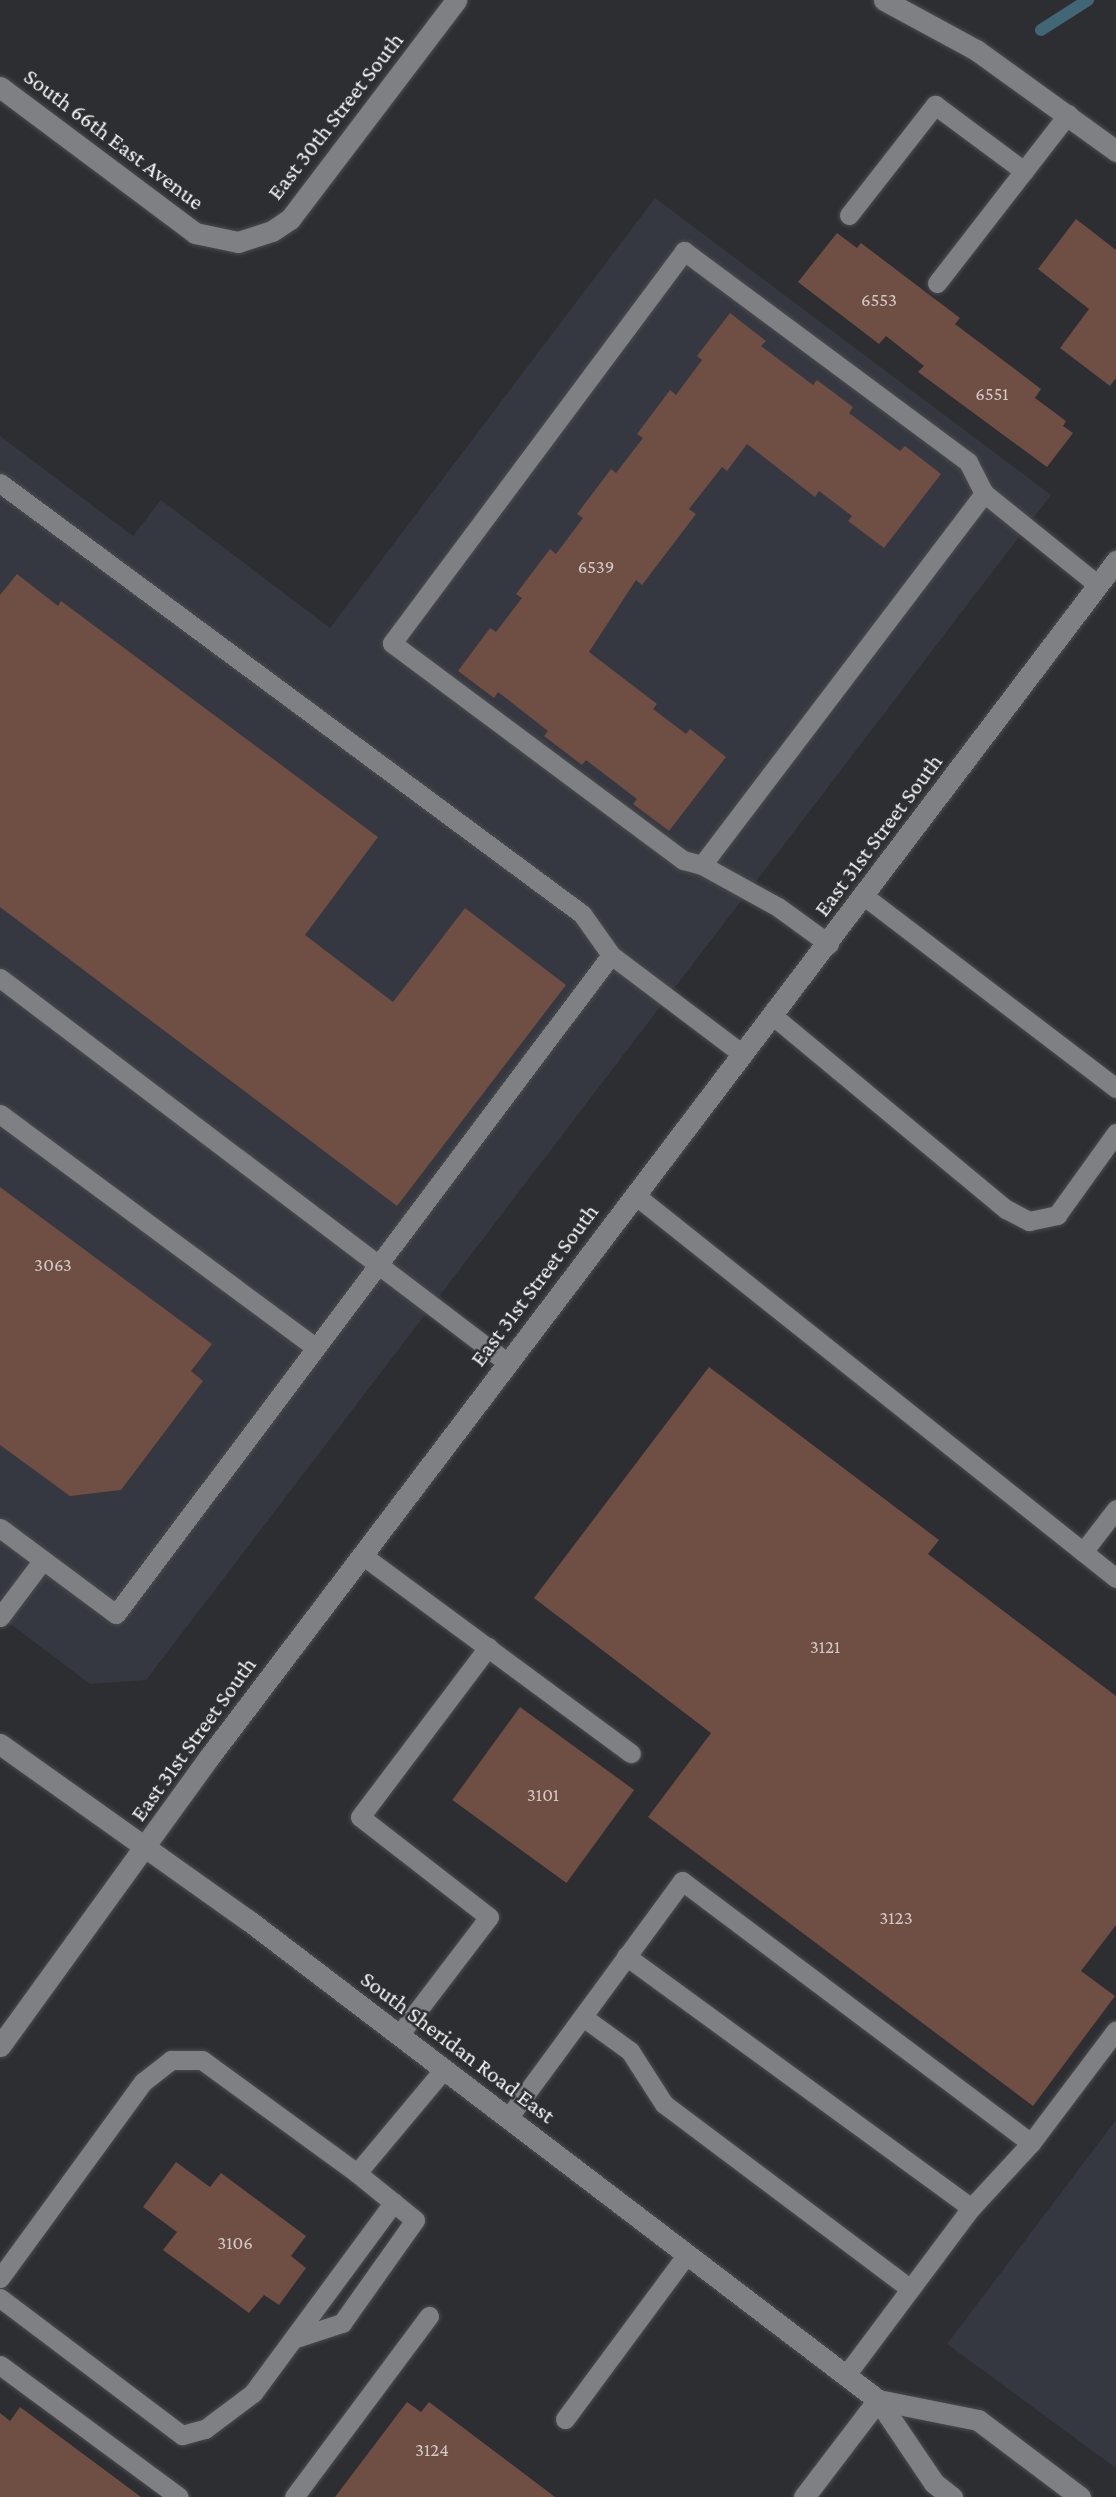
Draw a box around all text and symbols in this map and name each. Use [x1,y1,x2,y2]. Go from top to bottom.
street label: East 30th Street South [261,27,409,205]
street label: South 66th East Avenue [19,62,209,216]
house number: 6553 [861,289,897,311]
house number: 6551 [975,383,1009,405]
house number: 6539 [578,556,614,578]
street label: East 31st Street South [808,748,948,922]
street label: East 31st Street South [464,1198,604,1372]
house number: 3063 [34,1254,72,1276]
house number: 3121 [810,1636,840,1658]
street label: East 31st Street South [124,1652,262,1826]
house number: 3101 [527,1784,559,1806]
house number: 3123 [879,1907,913,1929]
street label: South Sheridan Road East [355,1965,561,2129]
house number: 3106 [217,2232,253,2254]
house number: 3124 [415,2439,449,2461]

